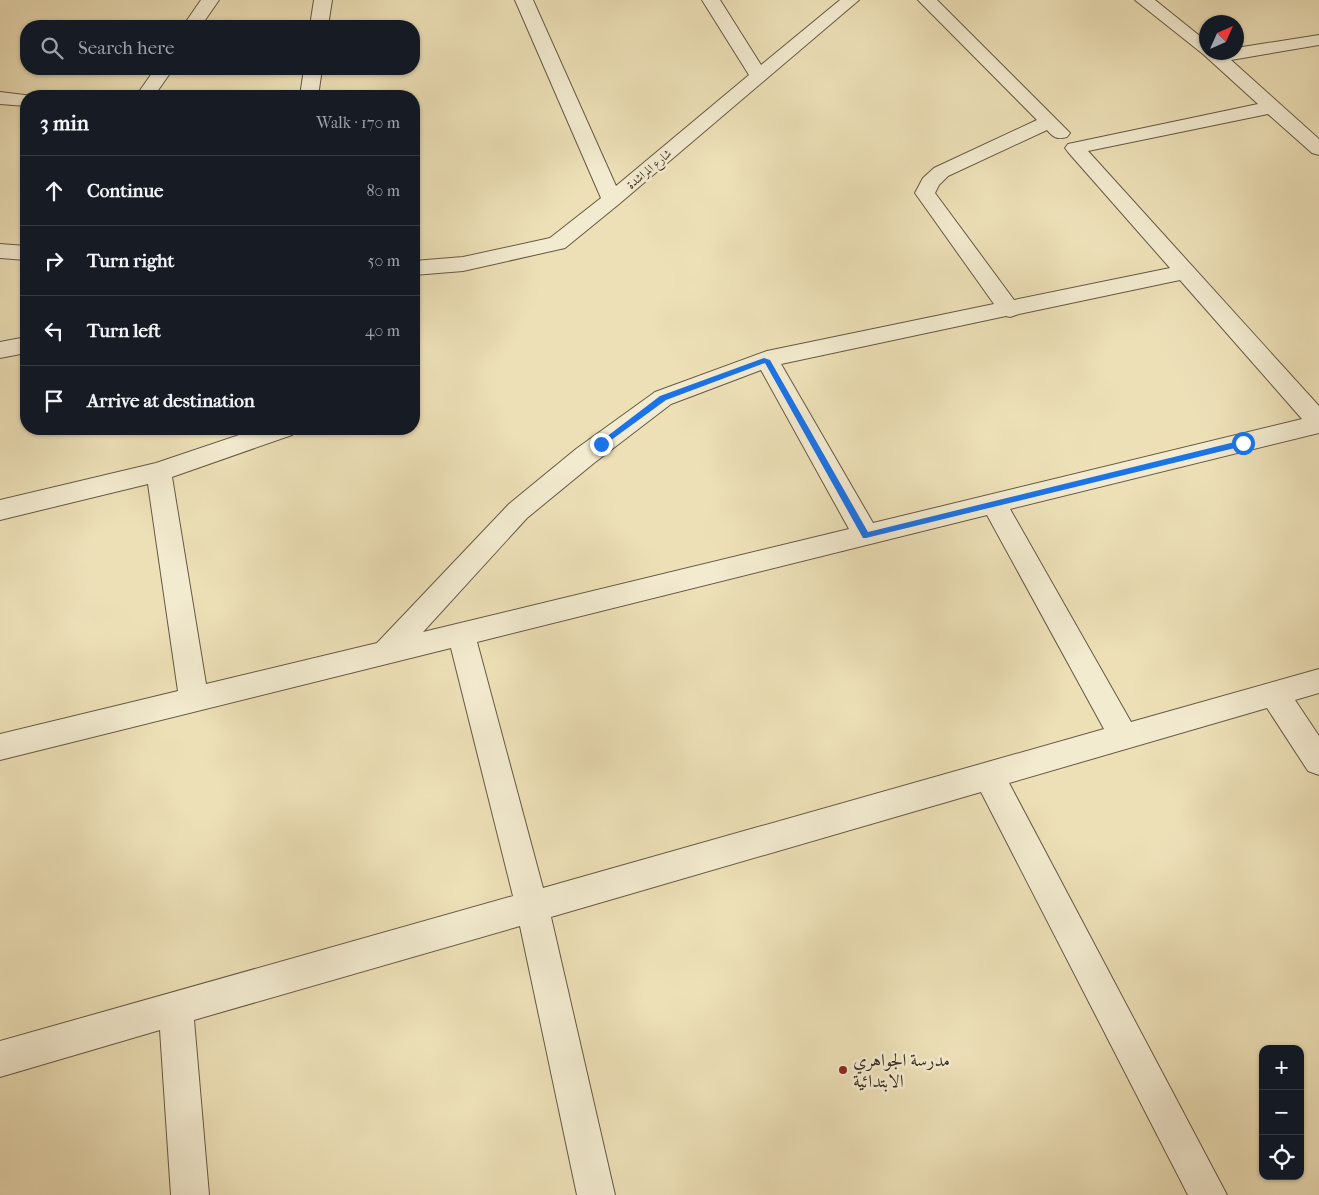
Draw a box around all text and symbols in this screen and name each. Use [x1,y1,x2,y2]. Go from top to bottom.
north arrow [1199,15,1244,60]
search box [20,20,420,75]
icon: search [38,34,66,62]
text: Search here [78,37,174,59]
text: 3 min [40,111,89,135]
text: Walk · 170 m [316,113,400,132]
street label: شارع المراشدة [624,146,677,195]
icon: ahead [40,177,68,205]
text: Continue [87,180,163,202]
text: 80 m [366,181,400,200]
icon: right [40,247,68,275]
text: Turn right [87,250,174,272]
text: 50 m [368,251,400,270]
icon: left [40,317,68,345]
text: Turn left [87,320,161,342]
text: 40 m [365,321,400,340]
icon: arrive [40,387,68,415]
text: Arrive at destination [87,390,255,412]
route start [1232,432,1255,455]
route end [590,433,613,456]
map controls [1259,1045,1304,1180]
button: + [1259,1045,1304,1090]
place label: مدرسة الجواهري الابتدائية [853,1050,950,1092]
marker: مدرسة الجواهري الابتدائية [837,1064,849,1076]
button: − [1259,1090,1304,1135]
button: locate [1259,1135,1304,1180]

